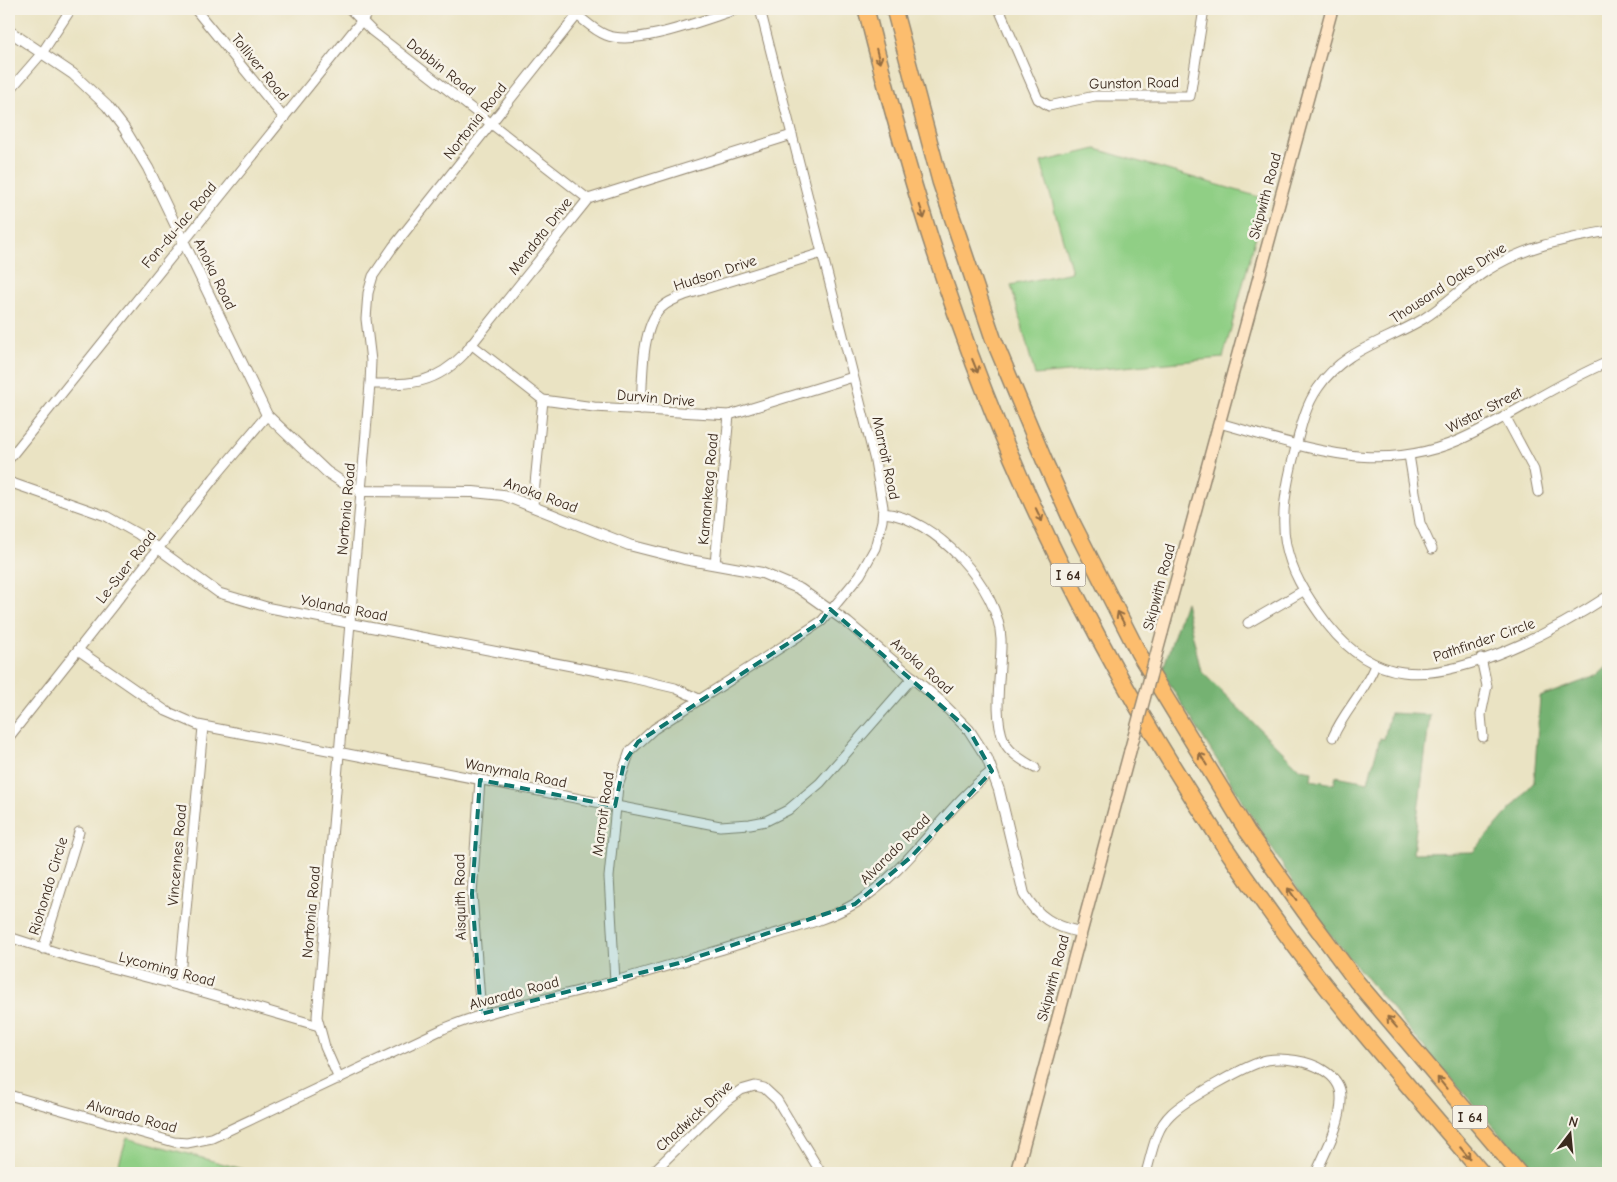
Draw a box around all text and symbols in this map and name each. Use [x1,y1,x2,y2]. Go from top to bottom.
street label: Tolliver Road [227,30,293,104]
street label: Dobbin Road [403,35,479,99]
one-way arrow [873,48,883,64]
street label: Gunston Road [1089,73,1179,93]
street label: Nortonia Road [439,79,511,163]
street label: Skipwith Road [1245,151,1285,241]
street label: Fon-du-lac Road [138,178,220,272]
street label: Mendota Drive [504,193,576,278]
one-way arrow [917,204,927,220]
street label: Anoka Road [190,235,240,313]
street label: Thousand Oaks Drive [1387,238,1510,327]
street label: Hudson Drive [671,251,759,295]
one-way arrow [971,358,981,373]
street label: Wistar Street [1443,383,1526,437]
street label: Durvin Drive [616,386,696,410]
street label: Marroit Road [868,415,904,501]
street label: Kamankeag Road [694,432,722,546]
street label: Nortonia Road [333,462,359,556]
street label: Anoka Road [502,473,580,517]
one-way arrow [1035,507,1044,522]
street label: Le-Suer Road [92,527,160,607]
street label: Skipwith Road [1139,542,1179,632]
road number: I 64 [1050,564,1086,586]
street label: Yolanda Road [299,591,389,625]
one-way arrow [1116,611,1126,626]
street label: Pathfinder Circle [1431,614,1538,666]
street label: Anoka Road [887,634,957,698]
one-way arrow [1197,752,1207,766]
street label: Wanymala Road [464,754,568,792]
street label: Marroit Road [588,771,618,857]
street label: Vincennes Road [164,803,190,907]
street label: Alvarado Road [856,810,934,888]
street label: Riohondo Circle [25,834,72,937]
street label: Aisquith Road [450,853,470,941]
street label: Nortonia Road [298,865,324,959]
one-way arrow [1287,887,1297,901]
street label: Skipwith Road [1033,933,1073,1023]
street label: Lycoming Road [117,948,217,990]
street label: Alvarado Road [467,972,561,1014]
one-way arrow [1386,1016,1398,1029]
one-way arrow [1436,1076,1447,1089]
street label: Chadwick Drive [652,1077,736,1155]
street label: Alvarado Road [85,1095,179,1137]
road number: I 64 [1452,1106,1488,1128]
north arrow [1544,1110,1594,1160]
text: N [1567,1113,1580,1131]
one-way arrow [1460,1147,1471,1160]

